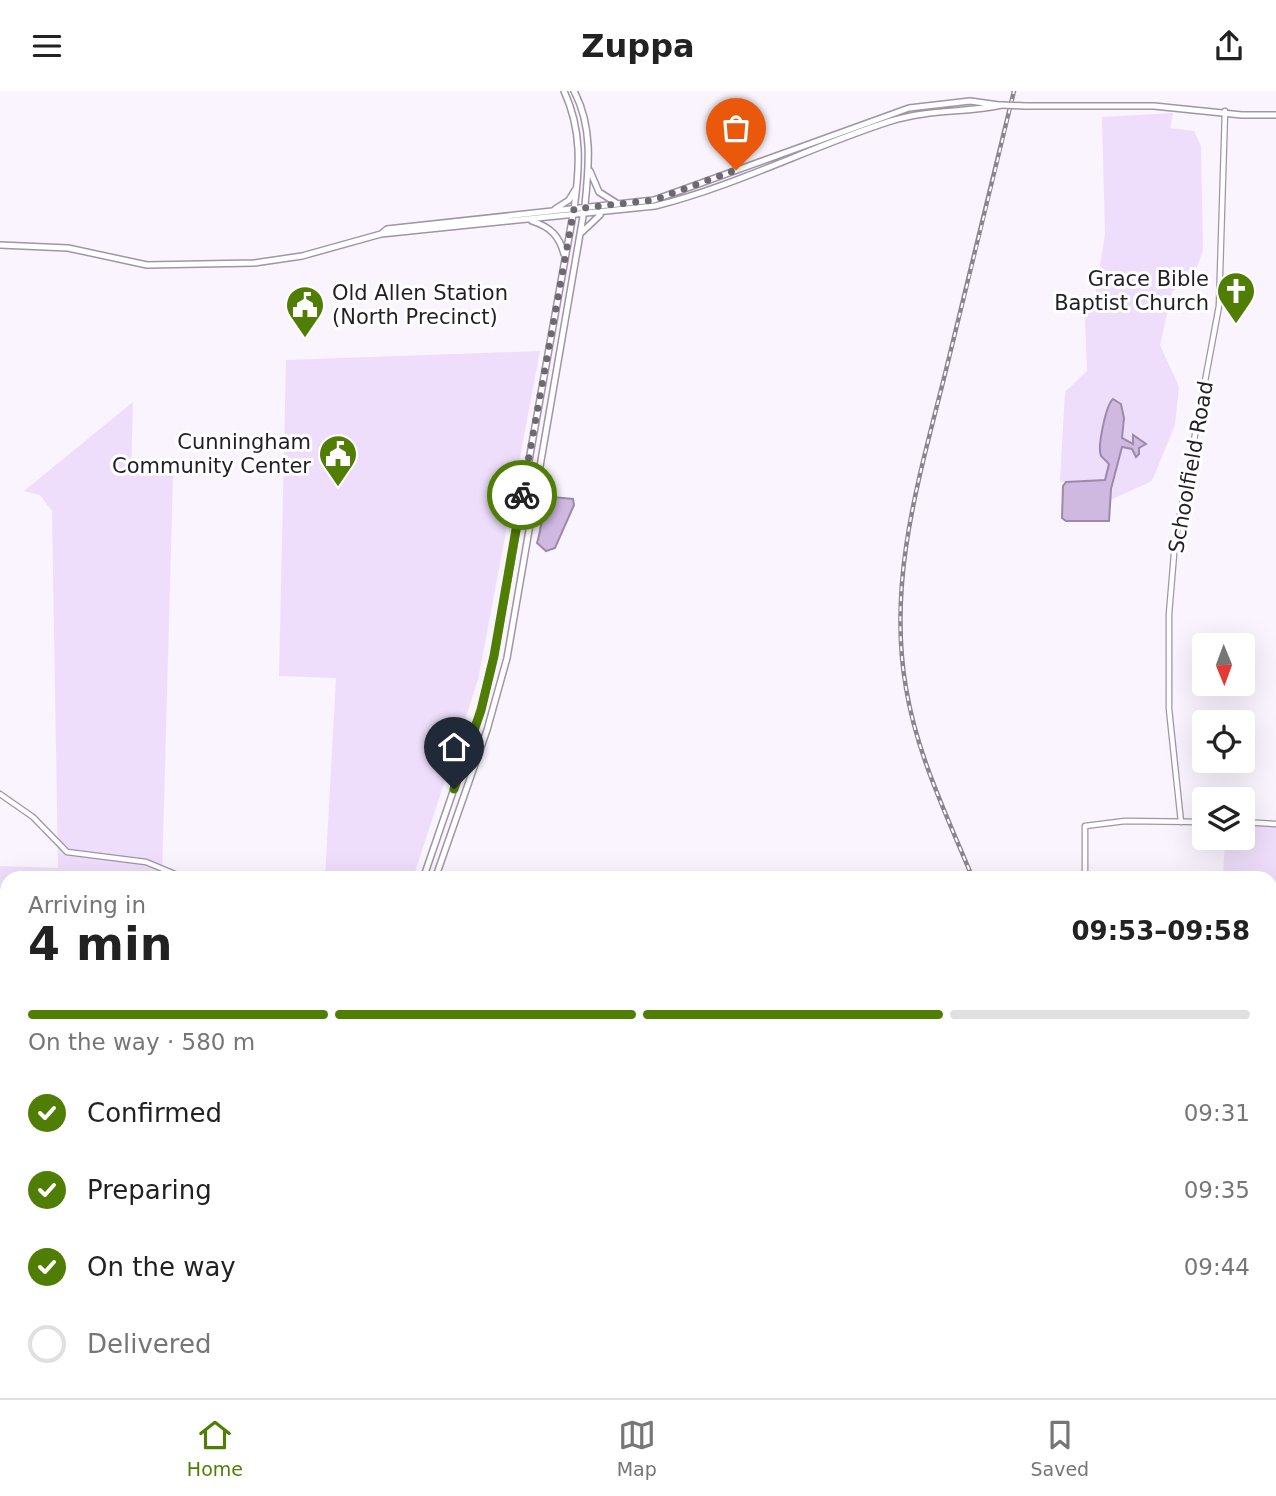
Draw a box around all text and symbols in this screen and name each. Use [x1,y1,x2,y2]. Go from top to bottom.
icon: menu [28,27,66,65]
text: Zuppa [581,27,695,65]
icon: share [1210,27,1248,65]
pin [706,98,766,170]
icon: bag [717,109,755,147]
place label: Grace Bible Baptist Church [1054,267,1209,315]
church icon: Grace Bible Baptist Church [1215,270,1257,325]
place label: Old Allen Station (North Precinct) [332,281,508,329]
public building icon: Old Allen Station (North Precinct) [284,284,326,339]
street label: Schoolfield Road [1164,379,1218,555]
place label: Cunningham Community Center [112,430,311,478]
public building icon: Cunningham Community Center [317,433,359,488]
courier [487,460,557,530]
icon: bike [503,476,541,514]
north arrow [1192,633,1255,697]
map controls [1192,633,1255,850]
button: locate [1192,710,1255,773]
pin [424,717,484,789]
icon: home [435,728,473,766]
button: layers [1192,787,1255,850]
text: Arriving in [28,892,146,918]
text: 09:53–09:58 [1071,916,1250,946]
text: 4 min [28,917,172,971]
text: On the way · 580 m [28,1029,255,1055]
icon: check [28,1094,66,1132]
text: Confirmed [87,1098,222,1128]
text: 09:31 [1184,1100,1250,1126]
icon: check [28,1171,66,1209]
text: Preparing [87,1175,212,1205]
text: 09:35 [1184,1177,1250,1203]
icon: check [28,1248,66,1286]
text: On the way [87,1252,236,1282]
text: 09:44 [1184,1254,1250,1280]
text: Delivered [87,1329,211,1359]
tab: Home [187,1416,243,1480]
tab: Map [617,1416,657,1480]
tab: Saved [1030,1416,1089,1480]

